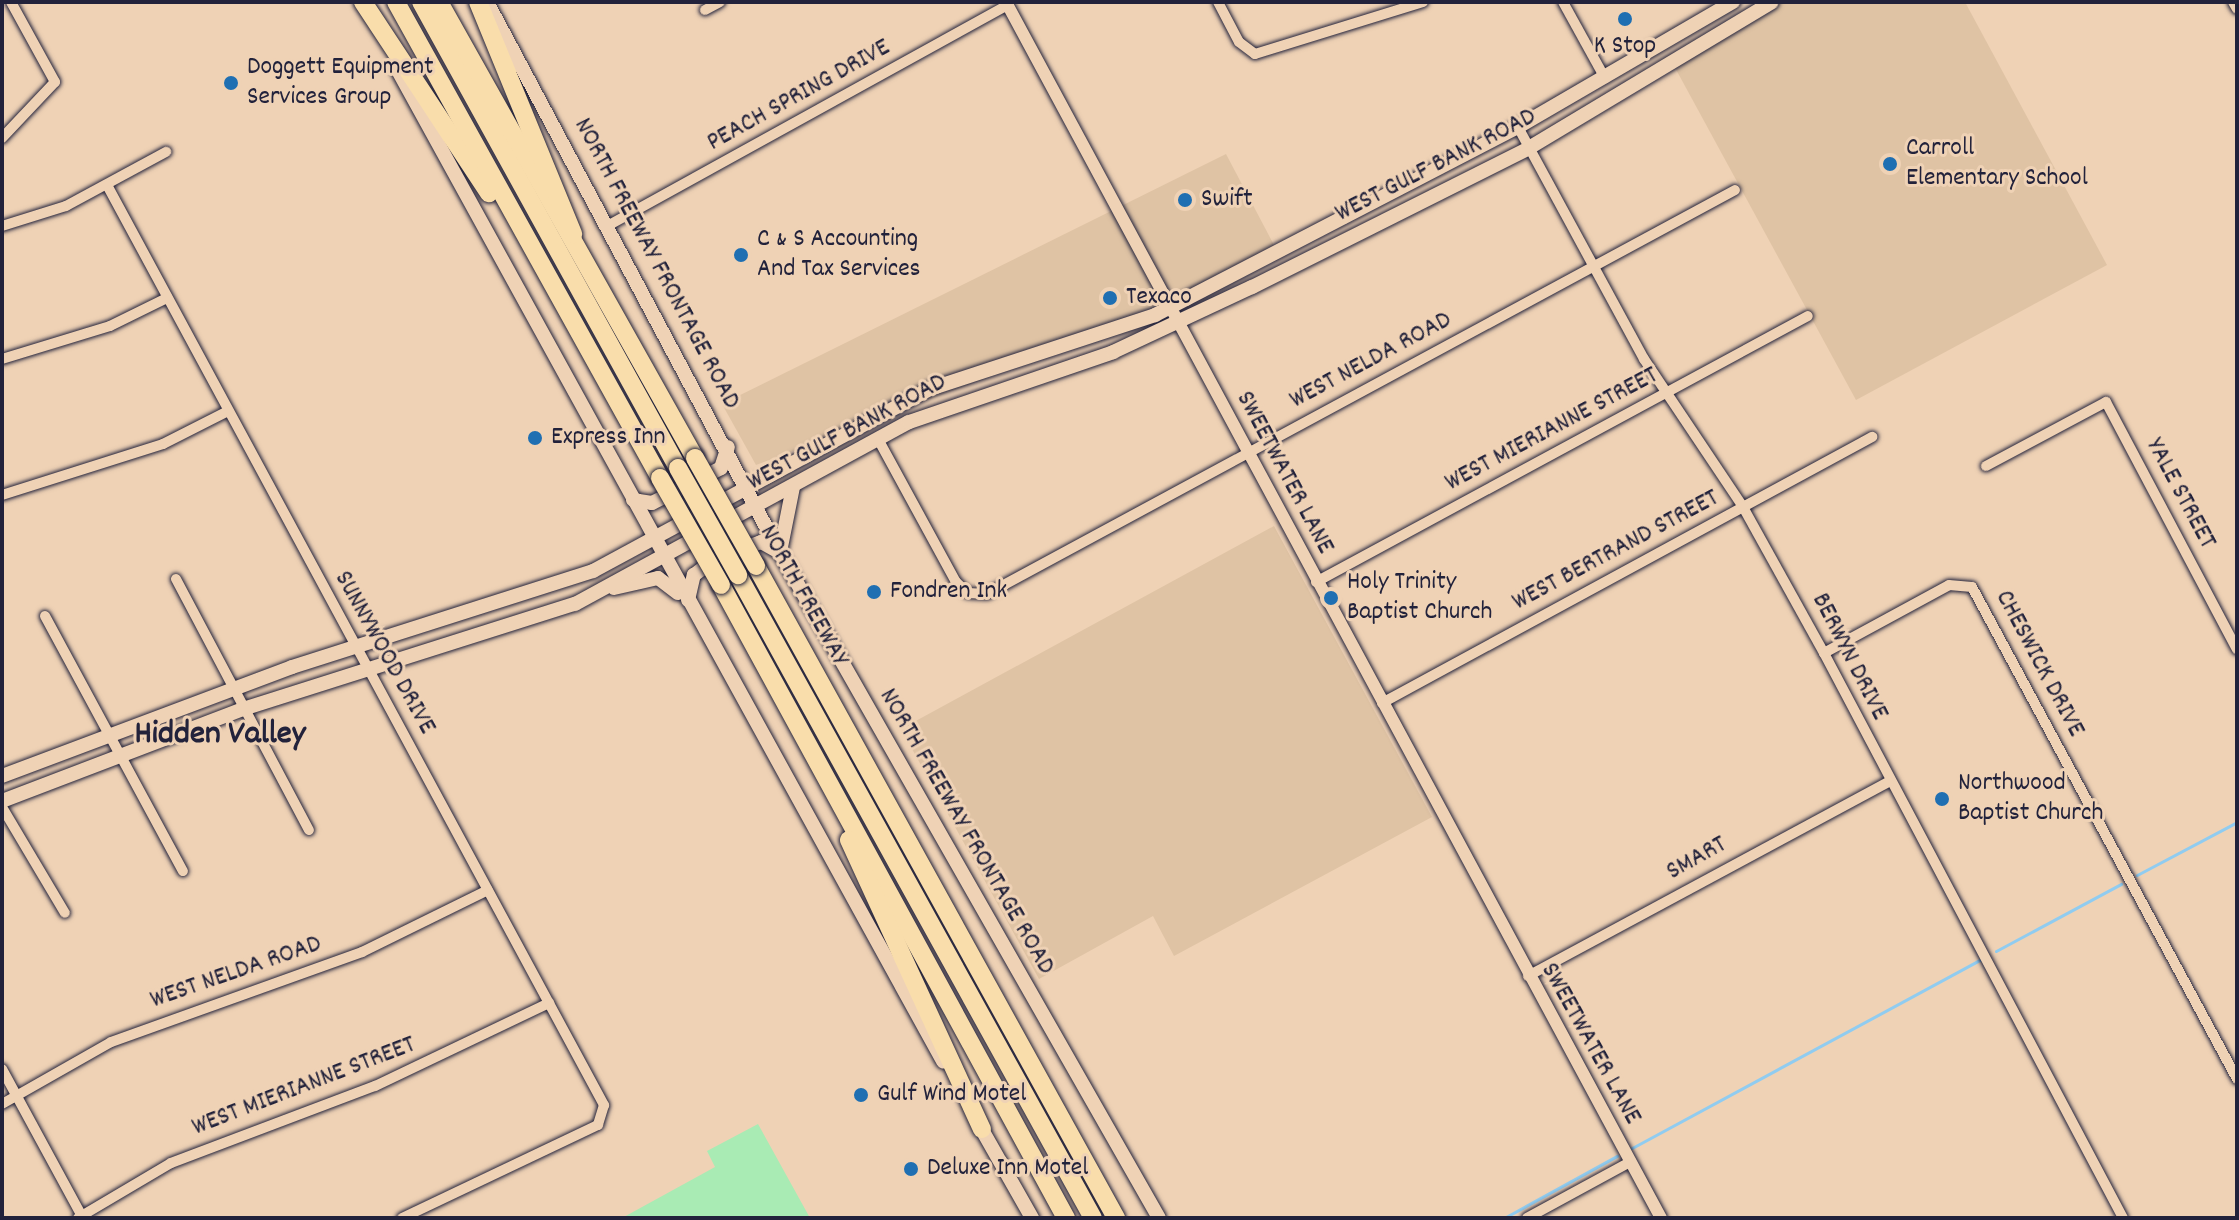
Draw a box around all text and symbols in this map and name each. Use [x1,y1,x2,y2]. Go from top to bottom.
marker: K Stop [1616,10,1634,28]
place label: K Stop [1594,31,1656,63]
street label: PEACH SPRING DRIVE [702,33,896,159]
place label: Doggett Equipment Services Group [247,52,434,114]
marker: Doggett Equipment Services Group [222,74,240,92]
street label: WEST GULF BANK ROAD [1330,102,1542,230]
street label: NORTH FREEWAY FRONTAGE ROAD [566,113,746,415]
place label: Carroll Elementary School [1906,133,2088,194]
marker: Carroll Elementary School [1881,155,1899,173]
place label: Swift [1201,184,1253,216]
marker: Swift [1176,191,1194,209]
place label: C & S Accounting And Tax Services [757,224,921,286]
marker: C & S Accounting And Tax Services [732,246,750,264]
place label: Texaco [1126,282,1192,314]
marker: Texaco [1101,289,1119,307]
street label: WEST NELDA ROAD [1285,305,1457,417]
street label: WEST MIERIANNE STREET [1440,361,1664,499]
street label: WEST GULF BANK ROAD [742,367,952,499]
street label: SWEETWATER LANE [1228,386,1340,560]
place label: Express Inn [551,422,665,454]
marker: Express Inn [526,429,544,447]
street label: YALE STREET [2138,433,2222,555]
street label: WEST BERTRAND STREET [1507,483,1725,619]
street label: NORTH FREEWAY [751,520,855,672]
street label: SUNNYWOOD DRIVE [326,566,442,740]
place label: Holy Trinity Baptist Church [1347,567,1492,628]
place label: Fondren Ink [890,576,1007,608]
marker: Fondren Ink [865,583,883,601]
street label: CHESWICK DRIVE [1987,585,2091,743]
street label: BERWYN DRIVE [1804,588,1894,726]
marker: Holy Trinity Baptist Church [1322,589,1340,607]
street label: NORTH FREEWAY FRONTAGE ROAD [871,683,1061,981]
district label: Hidden Valley [134,716,306,756]
place label: Northwood Baptist Church [1958,768,2103,830]
marker: Northwood Baptist Church [1933,790,1951,808]
street label: SMART [1661,830,1733,888]
street label: WEST NELDA ROAD [146,929,326,1017]
street label: SWEETWATER LANE [1533,958,1647,1130]
street label: WEST MIERIANNE STREET [188,1030,420,1144]
place label: Gulf Wind Motel [877,1079,1026,1111]
marker: Gulf Wind Motel [852,1086,870,1104]
place label: Deluxe Inn Motel [927,1153,1088,1185]
marker: Deluxe Inn Motel [902,1160,920,1178]

